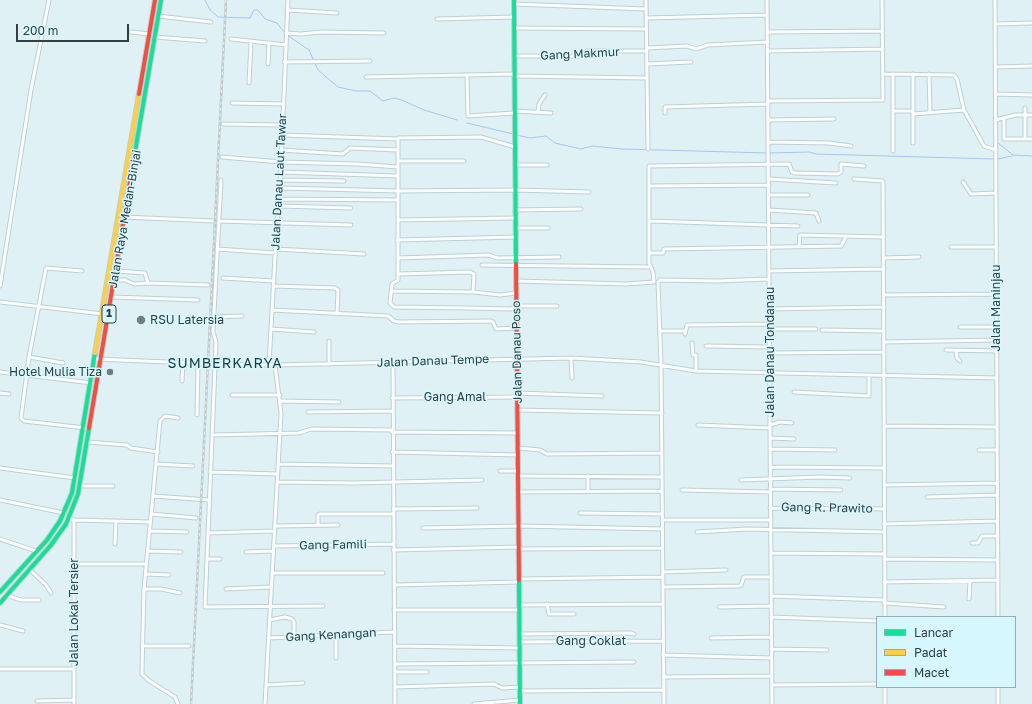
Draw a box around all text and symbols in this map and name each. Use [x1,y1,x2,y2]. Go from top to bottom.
scale bar [18,16,131,42]
text: 200 m [23,23,58,38]
street label: Gang Makmur [540,45,620,63]
street label: Jalan Danau Laut Tawar [268,113,290,251]
street label: Jalan Raya Medan-Binjai [106,149,144,289]
street label: Jalan Maninjau [989,265,1003,351]
street label: Jalan Danau Tondanau [763,287,777,417]
street label: Jalan Danau Poso [509,301,525,403]
road number: 1 [102,305,116,323]
place label: RSU Latersia [150,313,224,327]
marker: RSU Latersia [135,314,147,326]
street label: Jalan Danau Tempe [377,352,489,370]
district label: SUMBERKARYA [167,356,283,372]
place label: Hotel Mulia Tiza [9,365,102,379]
marker: Hotel Mulia Tiza [105,367,115,377]
street label: Gang Amal [424,390,486,404]
street label: Gang R. Prawito [781,500,873,516]
street label: Gang Famili [299,537,367,553]
street label: Jalan Lokal Tersier [67,558,81,666]
legend [876,616,1016,688]
street label: Gang Kenangan [285,625,377,645]
text: Lancar [914,625,953,640]
street label: Gang Coklat [556,634,626,648]
text: Padat [914,645,947,660]
text: Macet [914,665,949,680]

